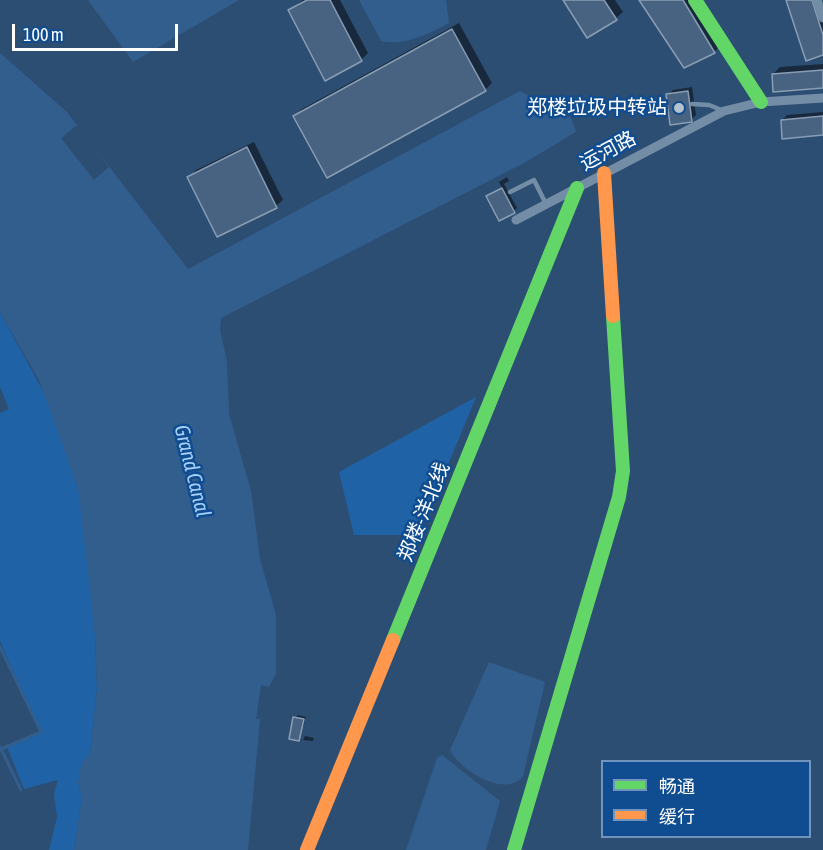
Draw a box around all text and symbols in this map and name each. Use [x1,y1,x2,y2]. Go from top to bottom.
scale bar [15,12,182,50]
text: 100 m [23,24,64,45]
place label: 郑楼垃圾中转站 [527,96,667,120]
marker: 郑楼垃圾中转站 [672,101,686,115]
street label: 运河路 [576,126,640,176]
water label: Grand Canal [168,422,216,520]
street label: 郑楼-洋北线 [393,459,455,565]
legend [601,760,811,838]
text: 畅通 [659,776,695,797]
text: 缓行 [659,806,695,827]

